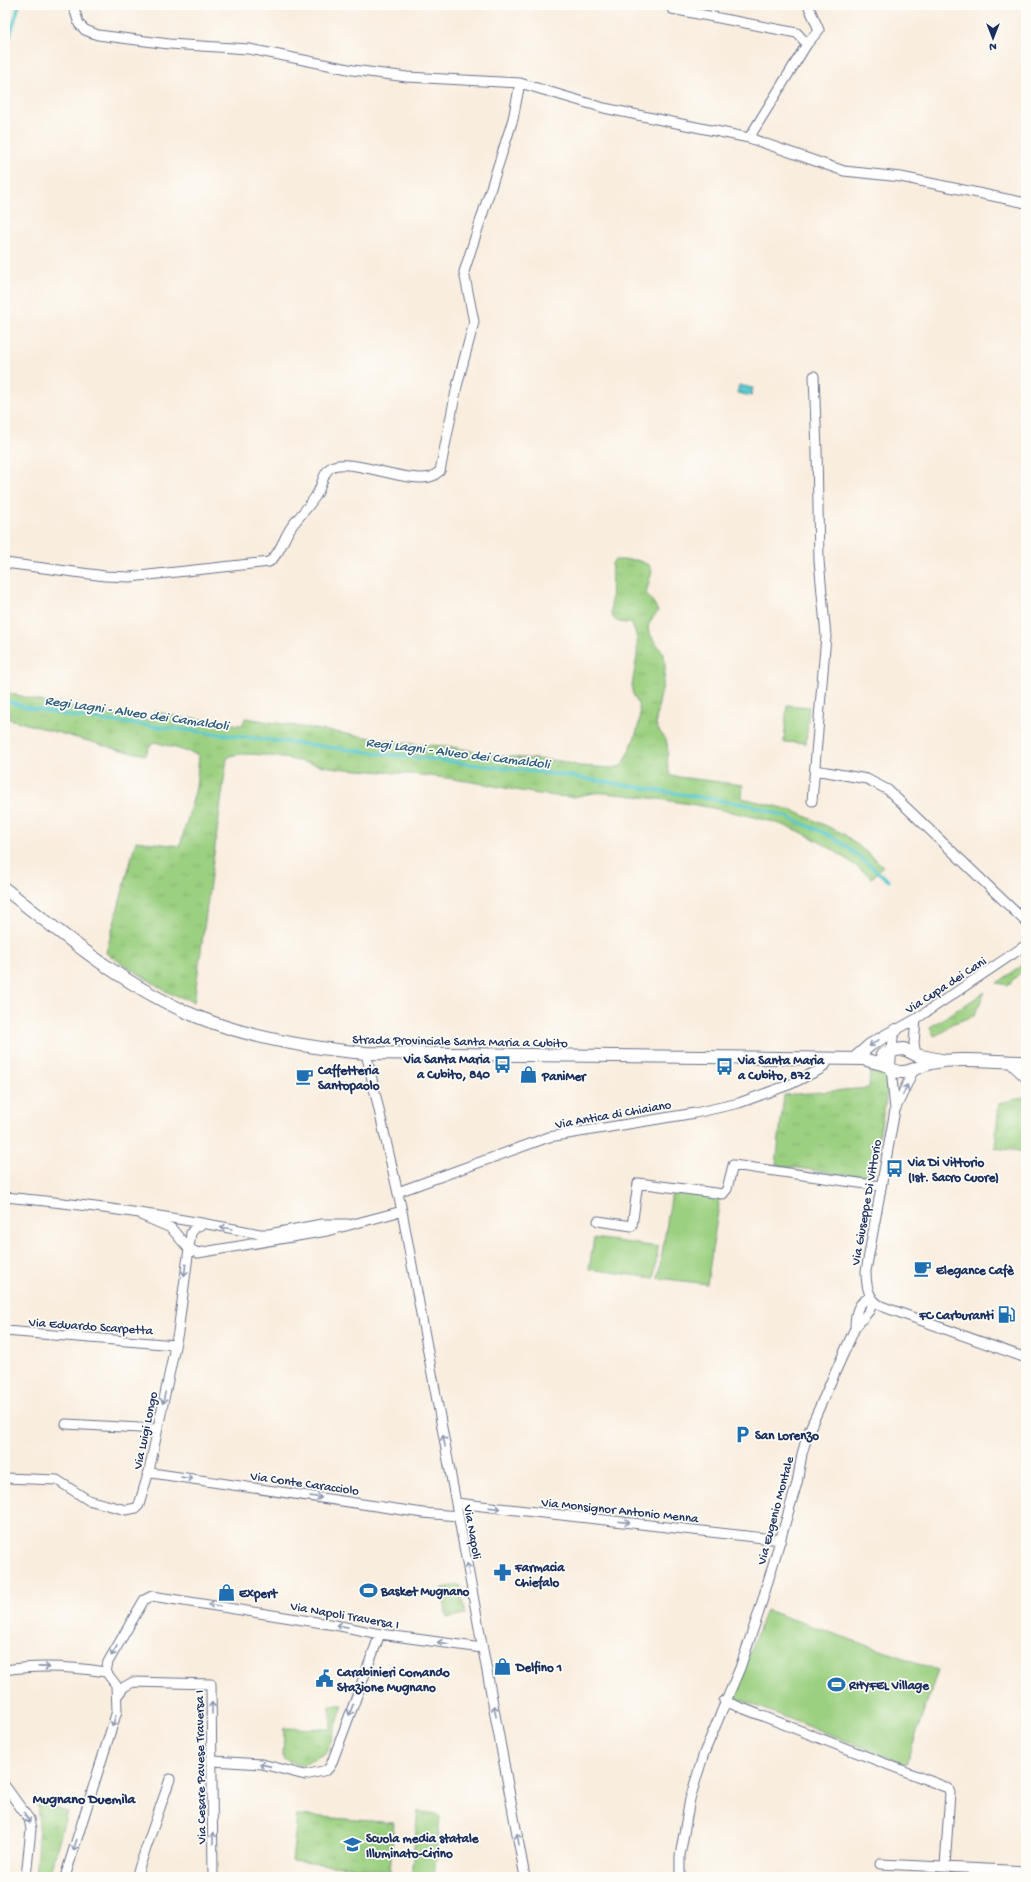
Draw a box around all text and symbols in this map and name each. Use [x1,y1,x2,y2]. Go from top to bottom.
north arrow [973,18,1013,58]
text: N [989,40,997,52]
water label: Regi Lagni - Alveo dei Camaldoli [44,693,232,736]
water label: Regi Lagni - Alveo dei Camaldoli [365,735,553,774]
street label: Via Cupa dei Cani [902,954,990,1018]
street label: Strada Provinciale Santa Maria a Cubito [352,1033,568,1052]
one-way arrow [869,1039,880,1047]
place label: Via Santa Maria a Cubito, 840 [403,1053,491,1083]
place label: Via Santa Maria a Cubito, 872 [737,1054,825,1084]
bus stop icon: Via Santa Maria a Cubito, 840 [493,1055,513,1075]
bus stop icon: Via Santa Maria a Cubito, 872 [715,1056,735,1076]
place label: Caffetteria Santopaolo [317,1063,380,1095]
shop icon: PaniMer [519,1065,539,1085]
cafe icon: Caffetteria Santopaolo [295,1066,315,1086]
place label: PaniMer [541,1070,587,1085]
one-way arrow [902,1084,909,1096]
street label: Via Antica di Chiaiano [553,1098,673,1133]
street label: Via Giuseppe Di Vittorio [849,1138,886,1268]
place label: Via Di Vittorio (Ist. Sacro Cuore) [907,1156,999,1186]
bus stop icon: Via Di Vittorio (Ist. Sacro Cuore) [885,1158,905,1178]
one-way arrow [220,1224,233,1232]
cafe icon: Elegance Cafè [913,1259,933,1279]
one-way arrow [181,1263,189,1276]
place label: Elegance Cafè [936,1263,1015,1279]
fuel station icon: FC Carburanti [997,1304,1017,1324]
place label: FC Carburanti [918,1309,994,1324]
street label: Via Eduardo Scarpetta [27,1316,154,1339]
street label: Via Luigi Longo [131,1390,162,1472]
one-way arrow [160,1391,168,1404]
parking icon: San Lorenzo [732,1424,752,1444]
place label: San Lorenzo [755,1429,819,1444]
one-way arrow [440,1435,448,1448]
street label: Via Eugenio Montale [754,1455,798,1567]
street label: Via Conte Caracciolo [248,1469,360,1500]
one-way arrow [180,1474,193,1482]
one-way arrow [309,1493,322,1501]
street label: Via Monsignor Antonio Menna [539,1496,700,1527]
street label: Via Napoli [459,1503,484,1561]
one-way arrow [488,1504,501,1511]
one-way arrow [617,1519,630,1526]
place label: Farmacia Chiefalo [514,1561,565,1591]
one-way arrow [464,1563,472,1576]
pharmacy icon: Farmacia Chiefalo [492,1563,512,1583]
sports icon: Basket Mugnano [358,1580,378,1600]
shop icon: Expert [216,1582,236,1602]
place label: Basket Mugnano [380,1585,470,1600]
place label: Expert [239,1587,279,1603]
street label: Via Napoli Traversa I [288,1599,400,1633]
one-way arrow [208,1601,221,1609]
one-way arrow [336,1622,349,1630]
one-way arrow [437,1639,450,1647]
one-way arrow [110,1644,118,1656]
shop icon: Delfino 1 [493,1656,513,1676]
place label: Delfino 1 [515,1660,562,1676]
one-way arrow [37,1663,50,1671]
place label: Carabinieri Comando Stazione Mugnano [336,1666,450,1696]
public building icon: Carabinieri Comando Stazione Mugnano [314,1668,334,1688]
sports icon: RHYFEL Village [826,1674,846,1694]
place label: RHYFEL Village [848,1679,930,1694]
street label: Via Cesare Pavese Traversa I [193,1690,210,1845]
one-way arrow [208,1702,216,1715]
one-way arrow [347,1703,355,1715]
one-way arrow [490,1705,498,1718]
one-way arrow [110,1714,117,1727]
one-way arrow [258,1760,271,1768]
district label: Mugnano Duemila [33,1792,137,1809]
one-way arrow [24,1812,31,1824]
one-way arrow [209,1832,217,1845]
place label: Scuola media statale Illuminato-Cirino [366,1832,480,1862]
one-way arrow [514,1832,522,1845]
school or university icon: Scuola media statale Illuminato-Cirino [343,1834,363,1854]
one-way arrow [71,1839,79,1851]

